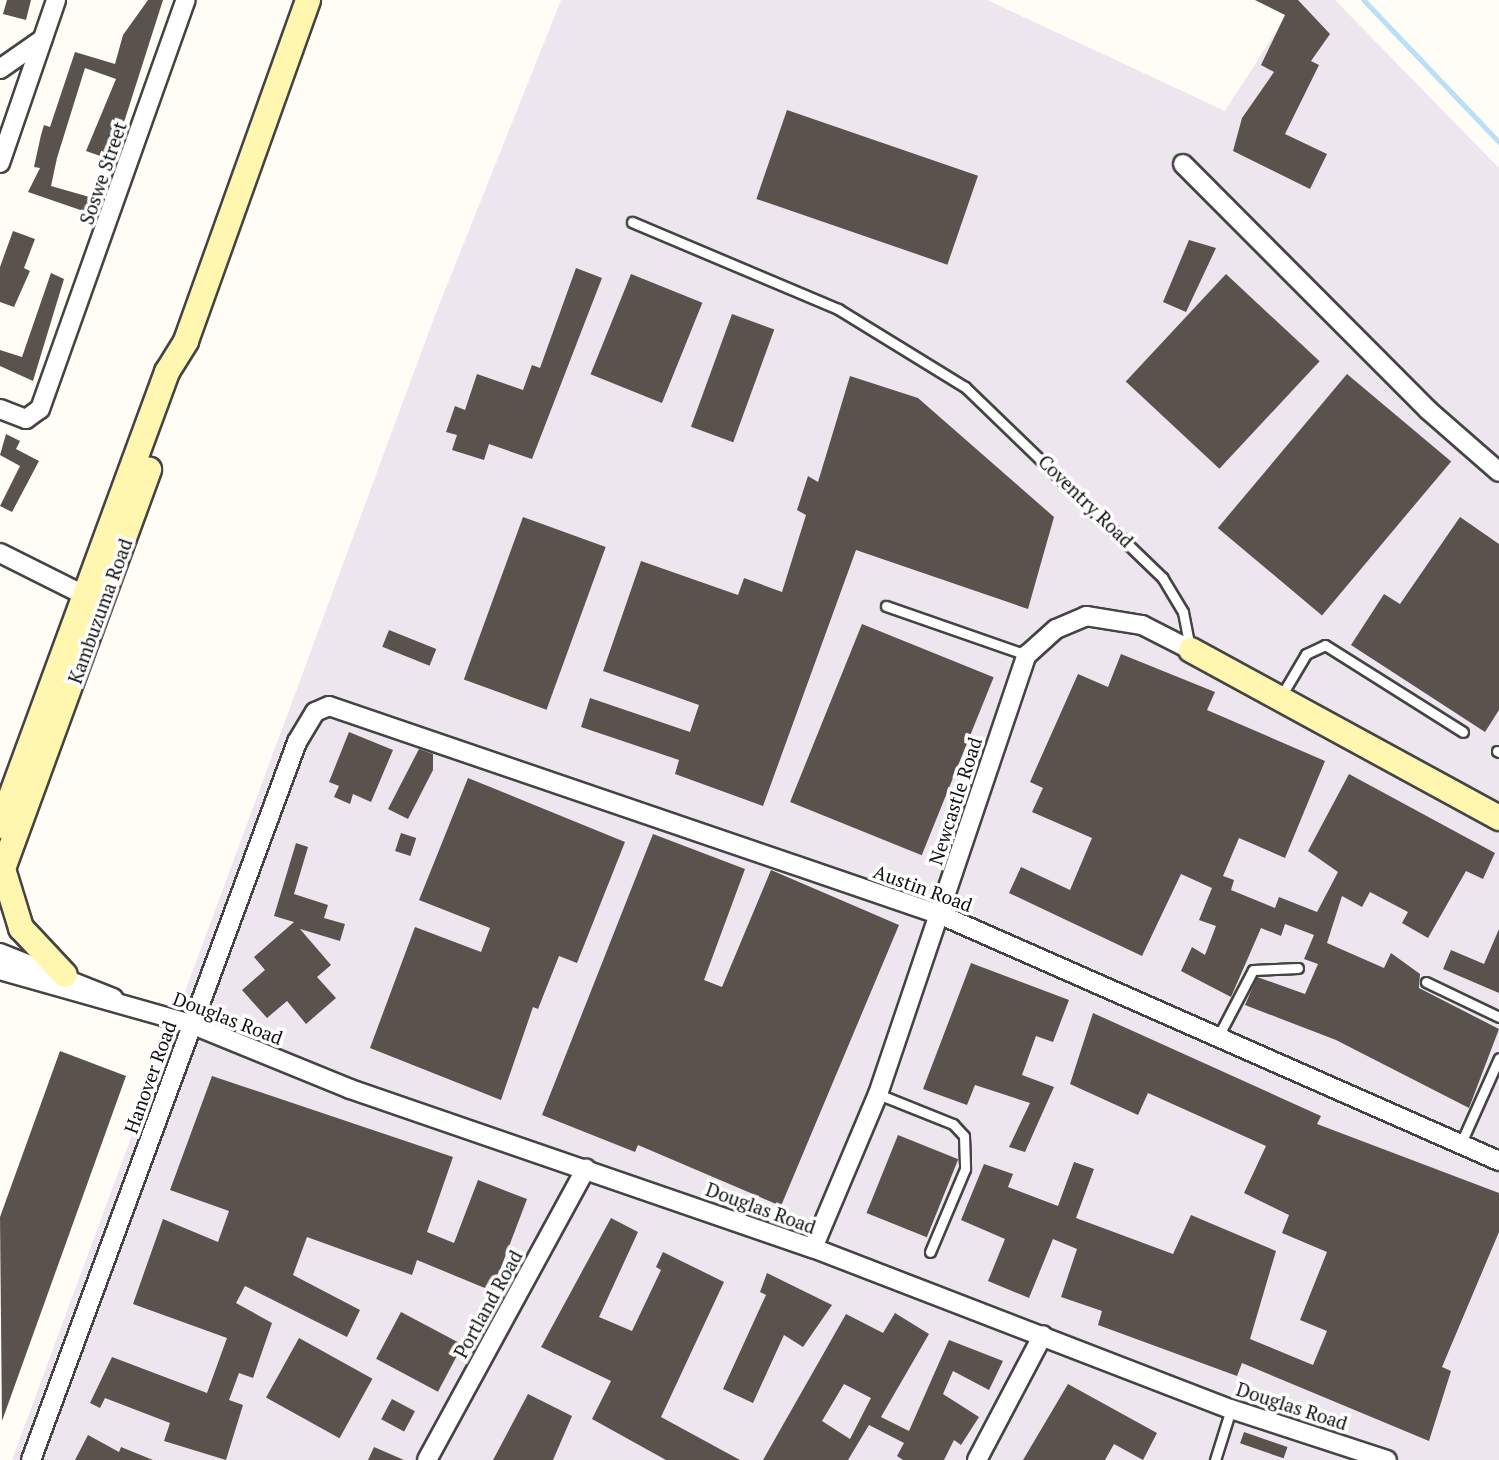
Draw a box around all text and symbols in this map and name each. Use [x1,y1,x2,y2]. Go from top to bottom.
street label: Soswe Street [75,119,131,227]
street label: Coventry Road [1034,450,1138,552]
street label: Kambuzuma Road [63,535,137,687]
street label: Newcastle Road [924,734,986,868]
street label: Austin Road [871,860,975,916]
street label: Douglas Road [170,987,286,1049]
street label: Hanover Road [119,1018,181,1136]
street label: Douglas Road [703,1178,819,1238]
street label: Portland Road [449,1246,527,1362]
street label: Douglas Road [1234,1377,1350,1435]

